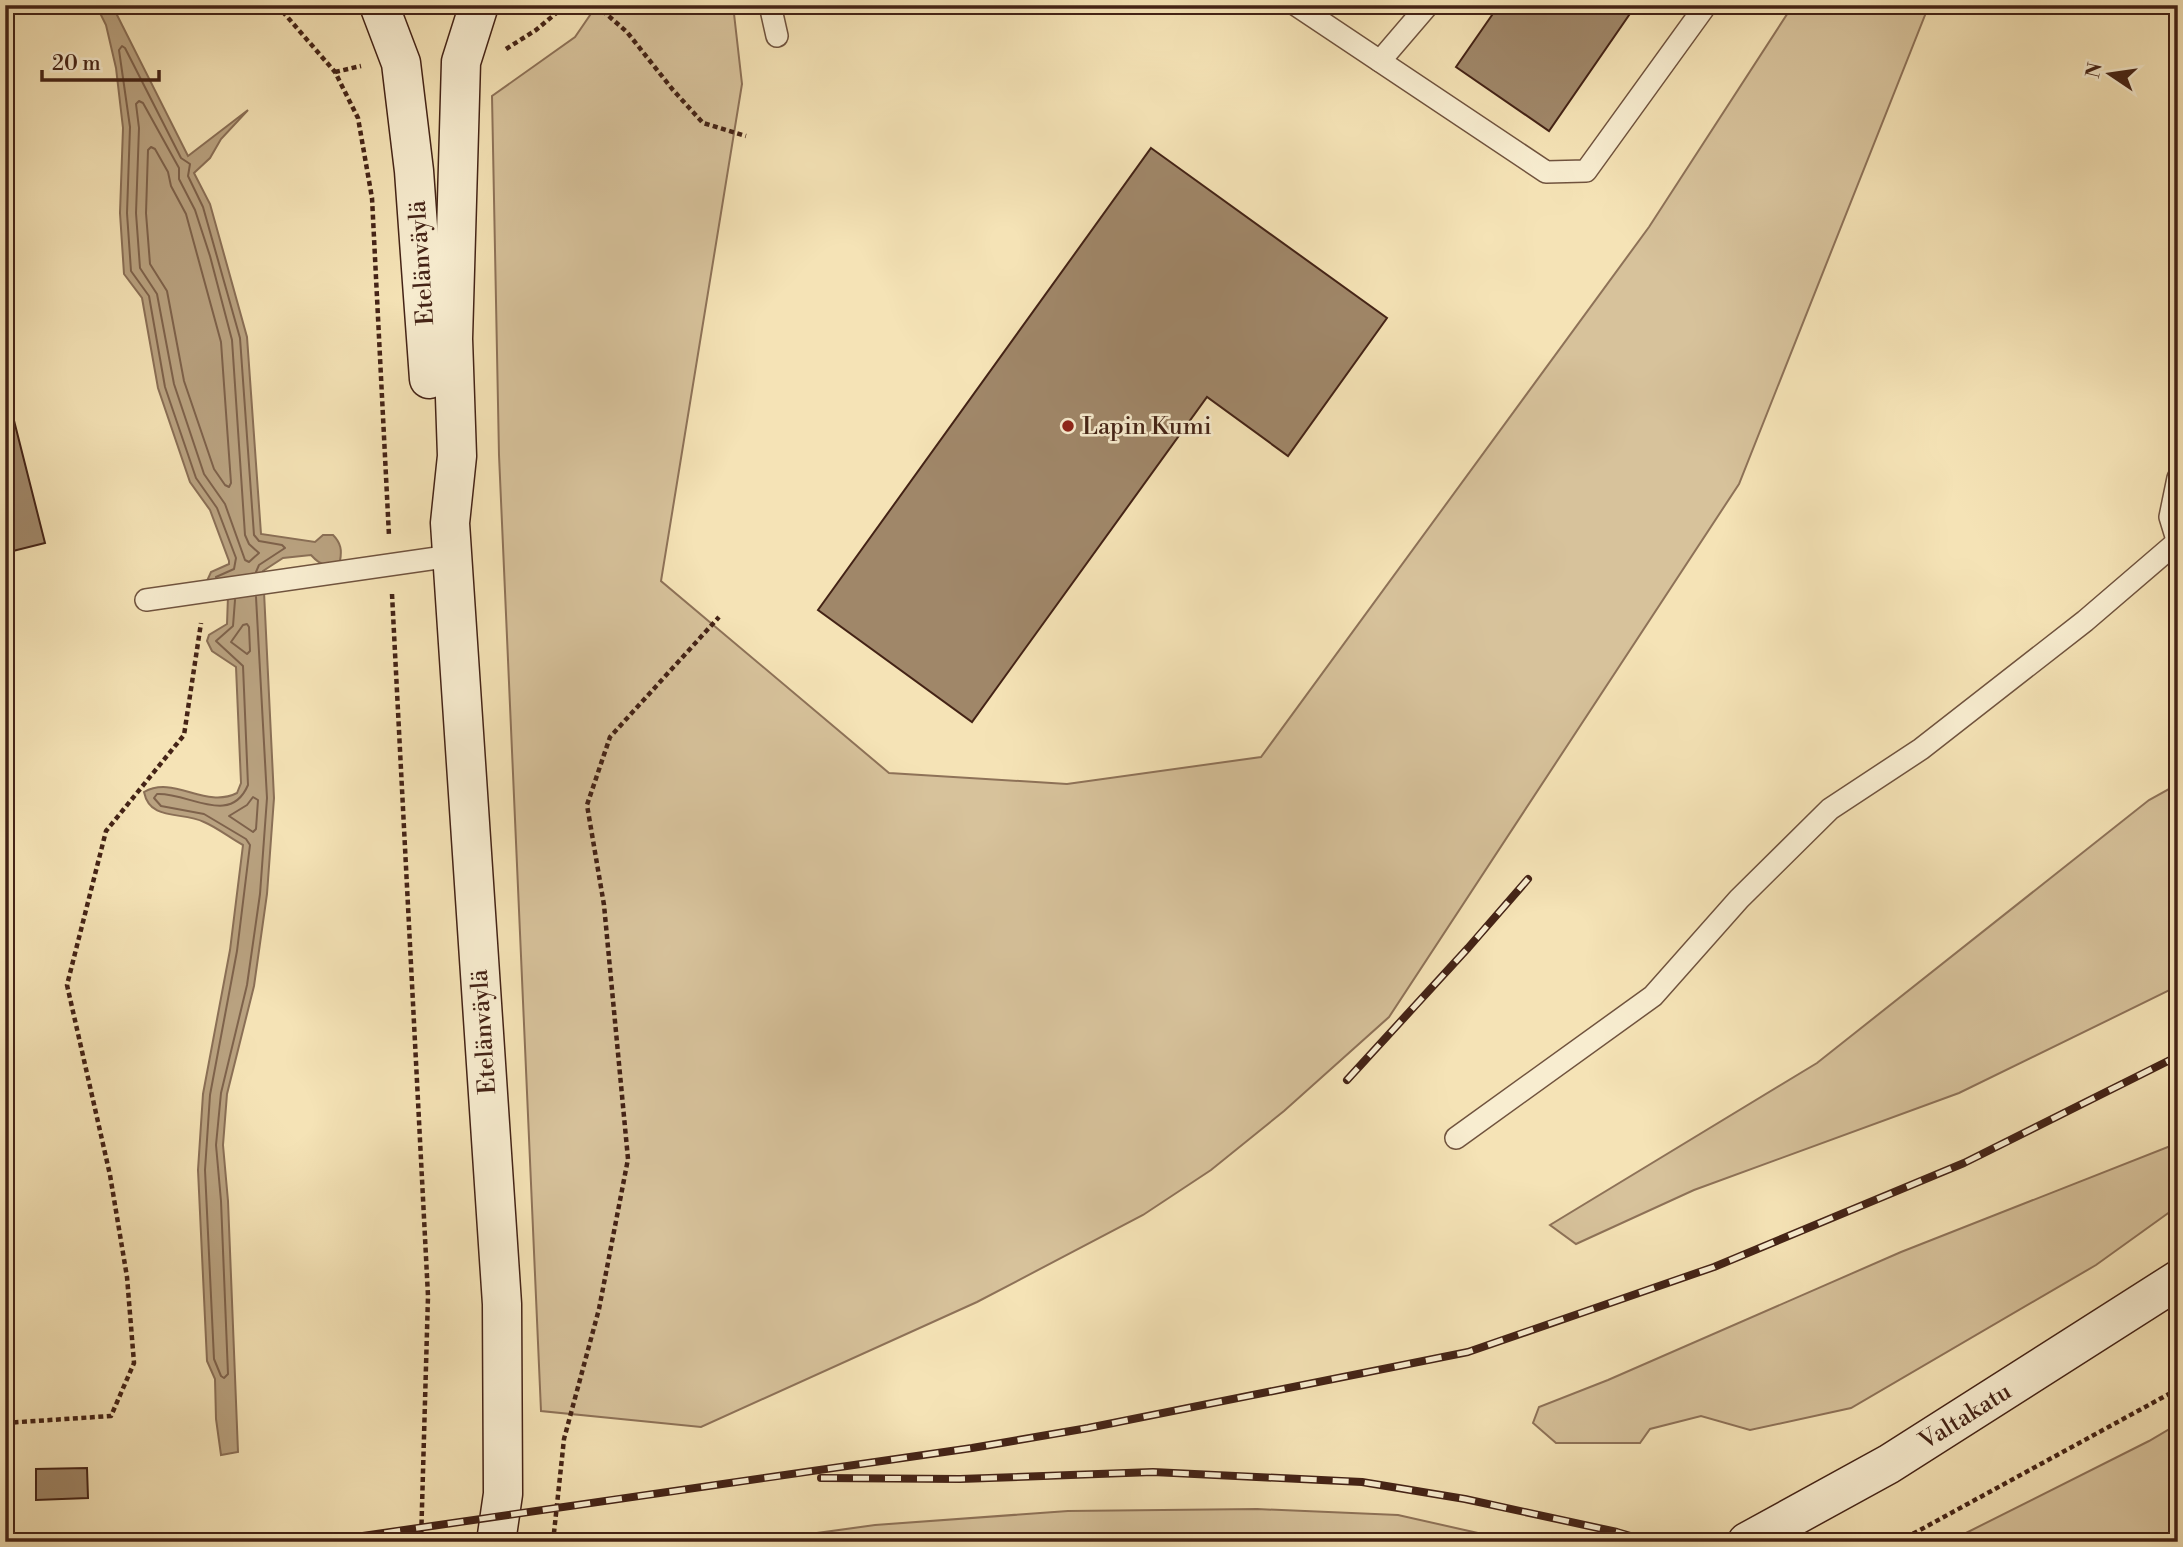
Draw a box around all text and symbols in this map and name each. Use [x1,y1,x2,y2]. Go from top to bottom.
scale bar [42,38,159,82]
north arrow [2074,38,2144,108]
text: 20 m [52,51,101,77]
text: N [2081,60,2108,80]
street label: Etelänväylä [403,199,441,326]
place label: Lapin Kumi [1082,412,1212,442]
marker: Lapin Kumi [1060,418,1076,434]
street label: Etelänväylä [465,968,503,1095]
street label: Valtakatu [1913,1377,2017,1457]

